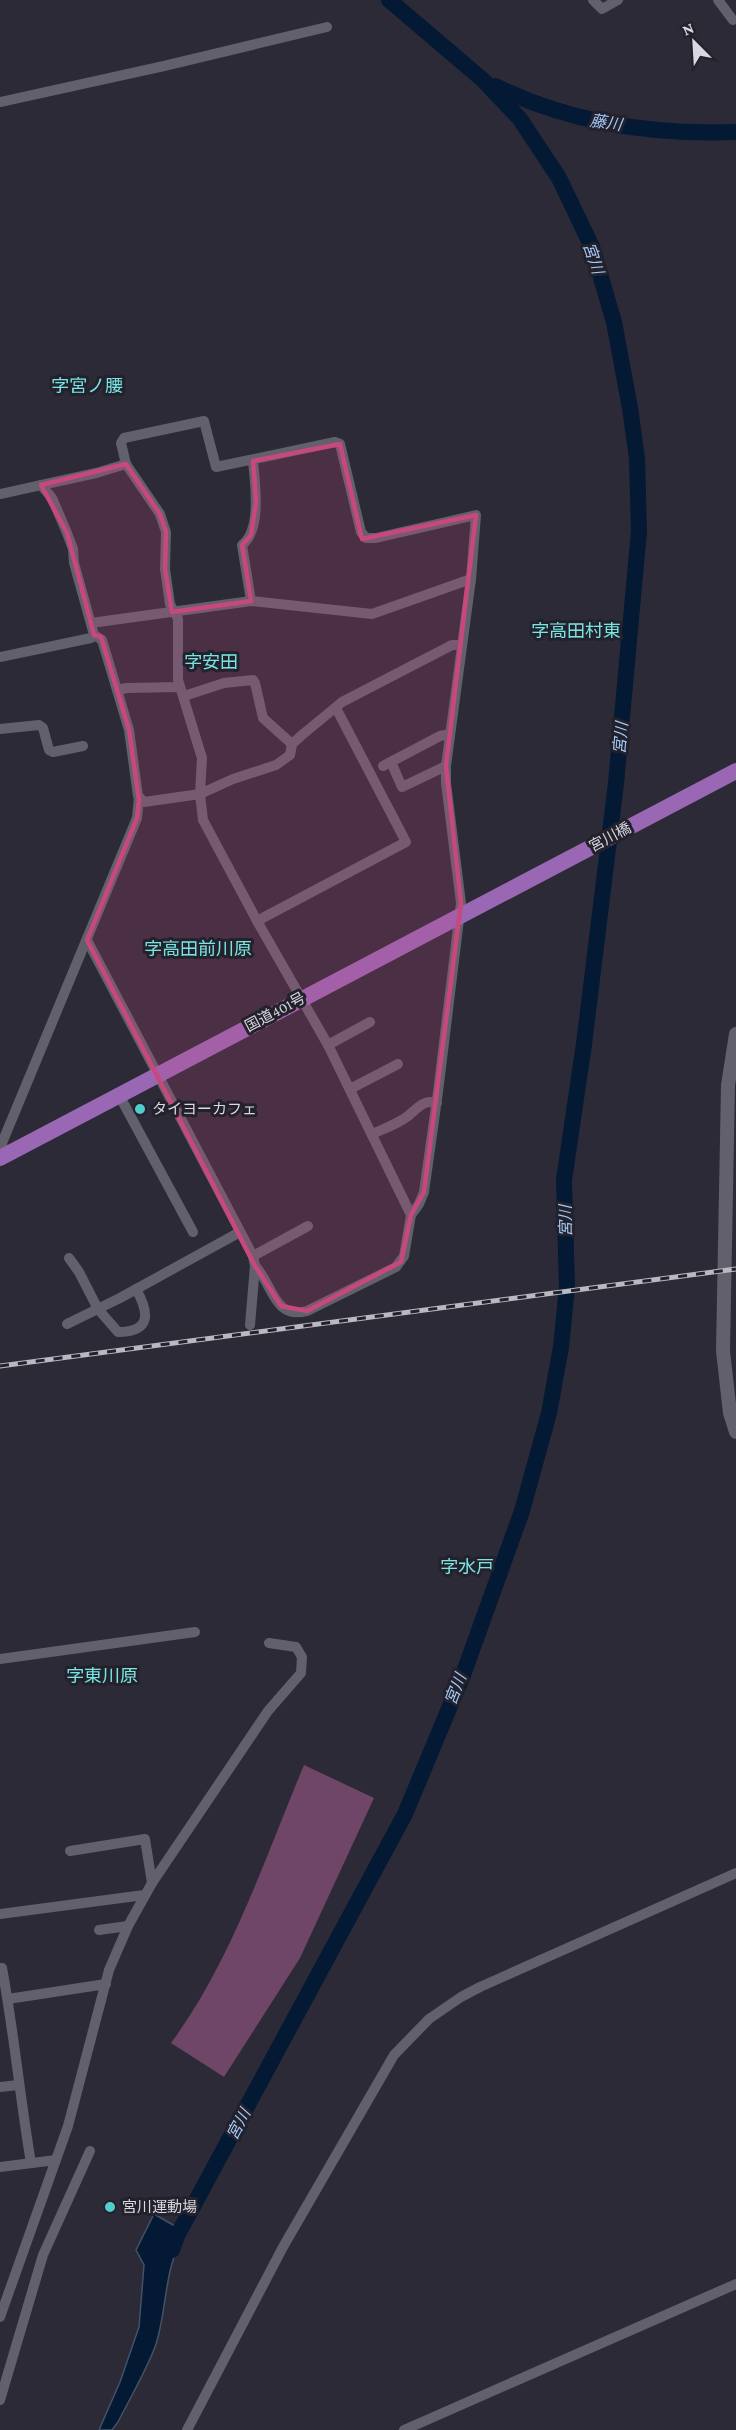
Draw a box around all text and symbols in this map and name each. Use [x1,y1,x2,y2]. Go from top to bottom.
north arrow [664,12,724,72]
text: N [680,19,697,39]
water label: 藤川 [589,112,625,133]
water label: 宮川 [580,240,607,278]
district label: 字宮ノ腰 [51,376,123,396]
district label: 字高田村東 [531,621,621,641]
district label: 字安田 [184,652,238,672]
water label: 宮川 [611,719,631,755]
street label: 宮川橋 [586,819,634,855]
district label: 字高田前川原 [144,939,252,959]
street label: 国道401号 [242,989,308,1035]
place label: タイヨーカフェ [152,1101,257,1117]
marker: タイヨーカフェ [133,1102,147,1116]
water label: 宮川 [557,1203,574,1237]
district label: 字水戸 [440,1557,494,1577]
district label: 字東川原 [66,1666,138,1686]
water label: 宮川 [442,1669,470,1707]
water label: 宮川 [223,2104,254,2142]
place label: 宮川運動場 [122,2199,197,2215]
marker: 宮川運動場 [103,2200,117,2214]

